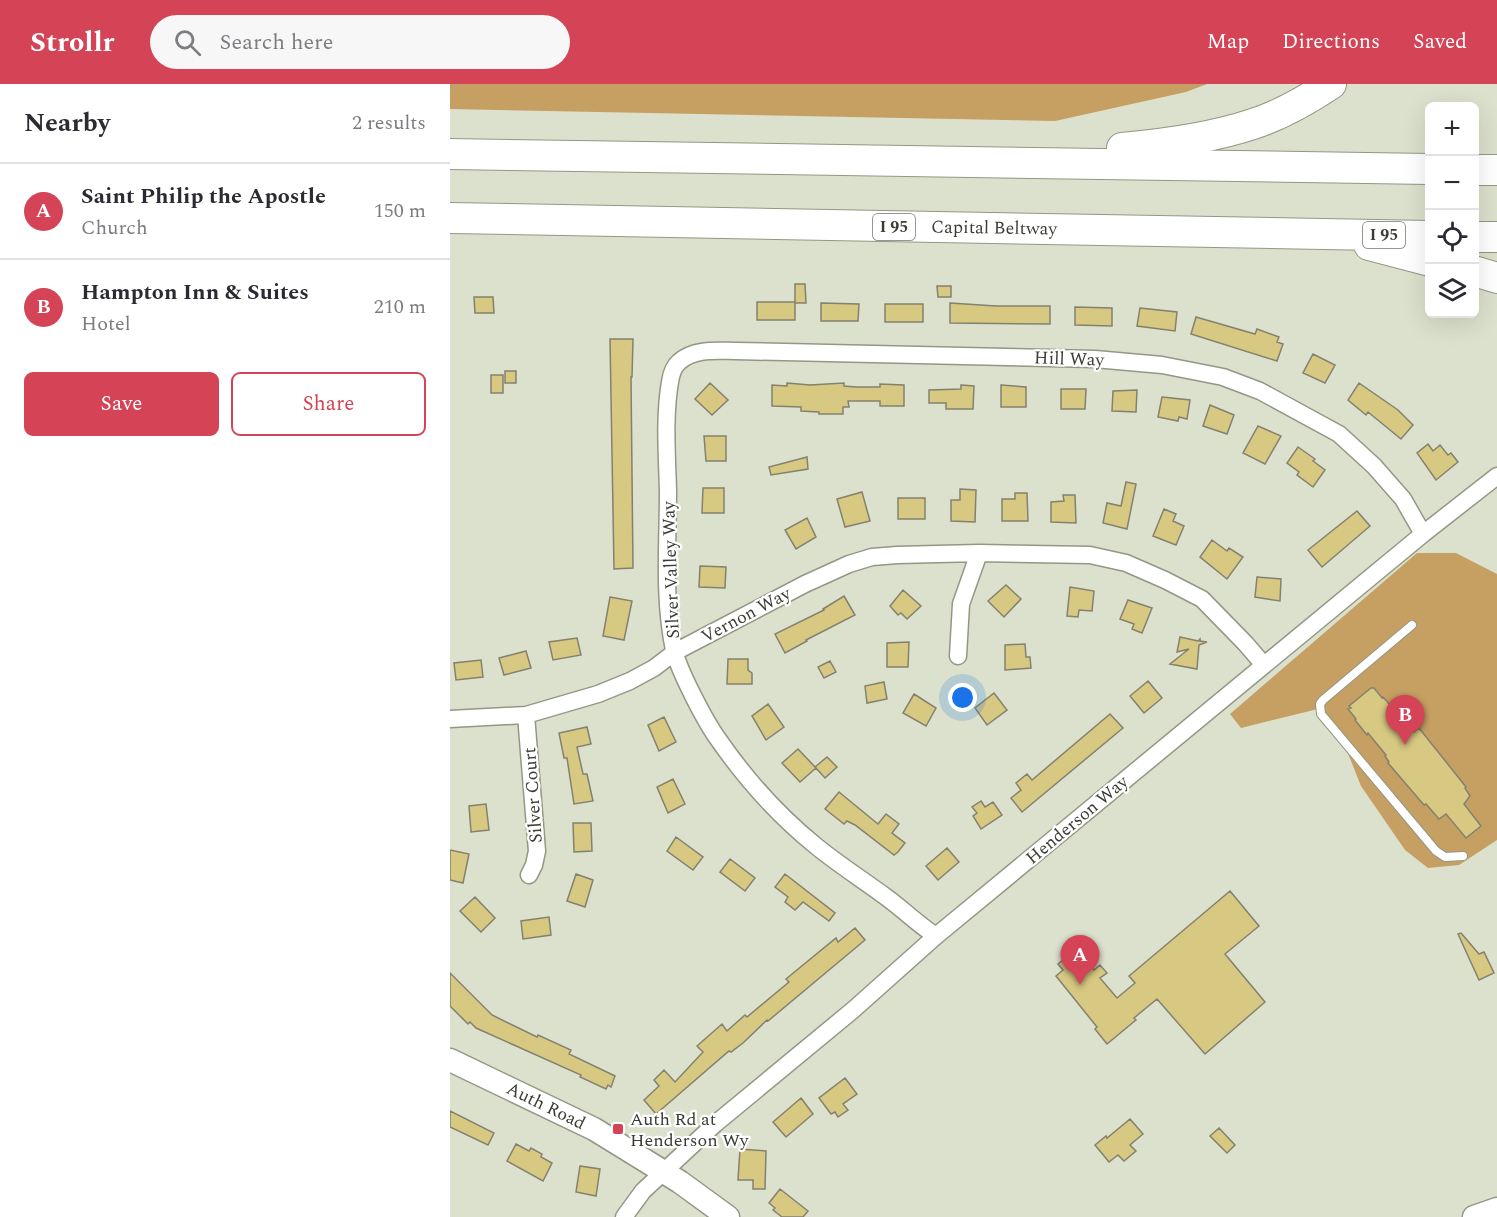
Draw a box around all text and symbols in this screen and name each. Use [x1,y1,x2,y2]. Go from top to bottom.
search box [150,15,570,69]
text: Strollr [30,21,114,64]
icon: search [171,26,204,59]
text: Search here [219,26,333,59]
text: Map [1207,26,1249,58]
text: Directions [1282,26,1380,58]
text: Saved [1413,26,1467,58]
map controls [1425,102,1479,318]
button: + [1425,102,1479,156]
text: Nearby [24,103,110,143]
text: 2 results [352,108,426,138]
button: − [1425,156,1479,210]
text: Saint Philip the Apostle [81,180,326,213]
text: A [36,196,51,226]
text: 150 m [374,196,426,226]
button: locate [1425,210,1479,264]
text: Church [81,213,148,243]
street label: Capital Beltway [931,213,1059,243]
road number: I 95 [873,214,915,240]
road number: I 95 [1363,222,1405,248]
button: layers [1425,264,1479,318]
text: Hampton Inn & Suites [81,276,309,309]
text: B [36,292,51,322]
text: 210 m [374,292,426,322]
text: Hotel [81,309,131,339]
street label: Hill Way [1034,344,1106,374]
button: Save [24,372,219,436]
button: Share [231,372,426,436]
street label: Silver Valley Way [655,499,687,639]
street label: Vernon Way [696,579,797,650]
your location [948,683,977,712]
pin: B [1386,696,1424,745]
street label: Silver Court [516,746,550,844]
street label: Henderson Way [1020,768,1135,871]
pin: A [1060,936,1100,985]
street label: Auth Road [502,1075,590,1137]
place label: Auth Rd at Henderson Wy [630,1106,750,1154]
marker: Auth Rd at Henderson Wy [611,1122,625,1136]

